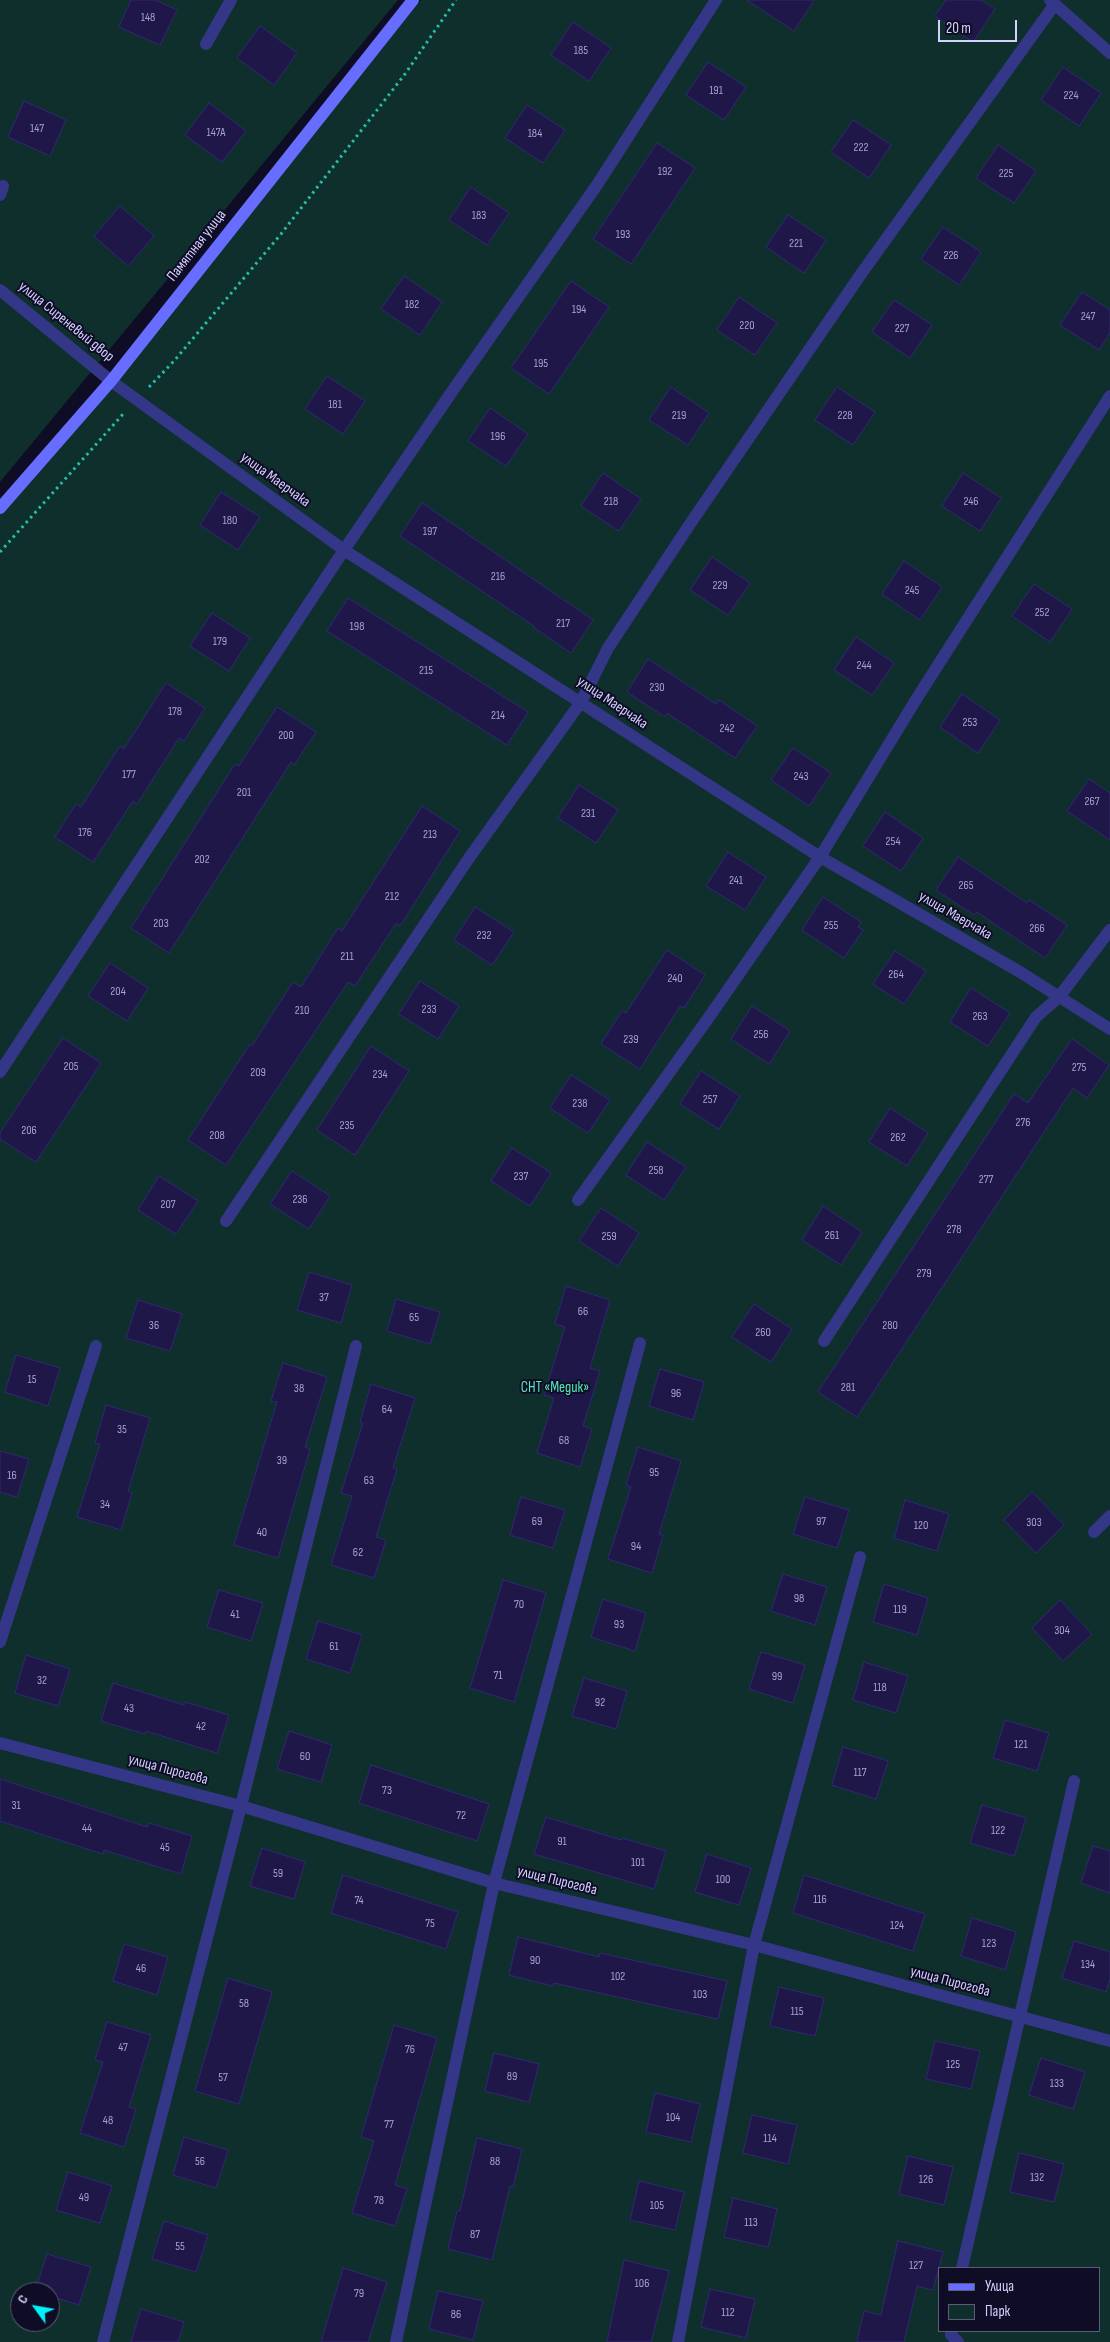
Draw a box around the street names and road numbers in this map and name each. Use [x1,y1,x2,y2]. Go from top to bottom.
street label: Памятная улица [164,207,230,285]
street label: улица Сиреневый двор [15,278,117,366]
street label: улица Маерчака [237,449,313,511]
street label: улица Маерчака [573,673,651,733]
street label: улица Маерчака [915,888,995,944]
street label: улица Пирогова [126,1751,210,1789]
street label: улица Пирогова [515,1862,599,1900]
street label: улица Пирогова [908,1963,992,2001]

